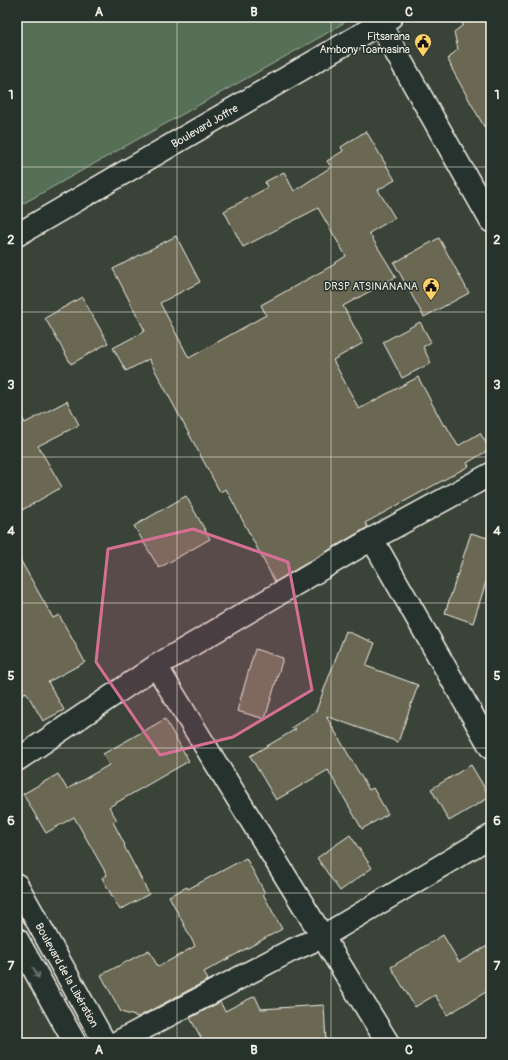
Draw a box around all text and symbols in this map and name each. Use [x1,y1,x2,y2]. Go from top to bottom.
text: A [95,4,104,20]
text: B [250,4,258,20]
text: C [405,4,413,20]
place label: Fitsarana Ambony Toamasina [319,30,410,56]
public building icon: Fitsarana Ambony Toamasina [413,32,433,57]
text: 1 [8,87,14,103]
text: 1 [494,87,500,103]
street label: Boulevard Joffre [169,101,241,150]
text: 2 [7,232,15,248]
text: 2 [493,232,501,248]
public building icon: DRSP ATSINANANA [421,276,441,301]
place label: DRSP ATSINANANA [324,280,418,293]
text: 3 [7,377,15,393]
text: 3 [493,377,501,393]
text: 4 [7,523,15,539]
text: 4 [493,523,501,539]
text: 5 [7,668,15,684]
text: 5 [493,668,501,684]
text: 6 [7,813,15,829]
text: 6 [493,813,501,829]
street label: Boulevard de la Libération [33,921,101,1029]
text: 7 [8,958,15,974]
text: 7 [494,958,501,974]
one-way arrow [33,967,41,979]
text: A [95,1042,104,1058]
text: B [250,1042,258,1058]
text: C [405,1042,413,1058]

